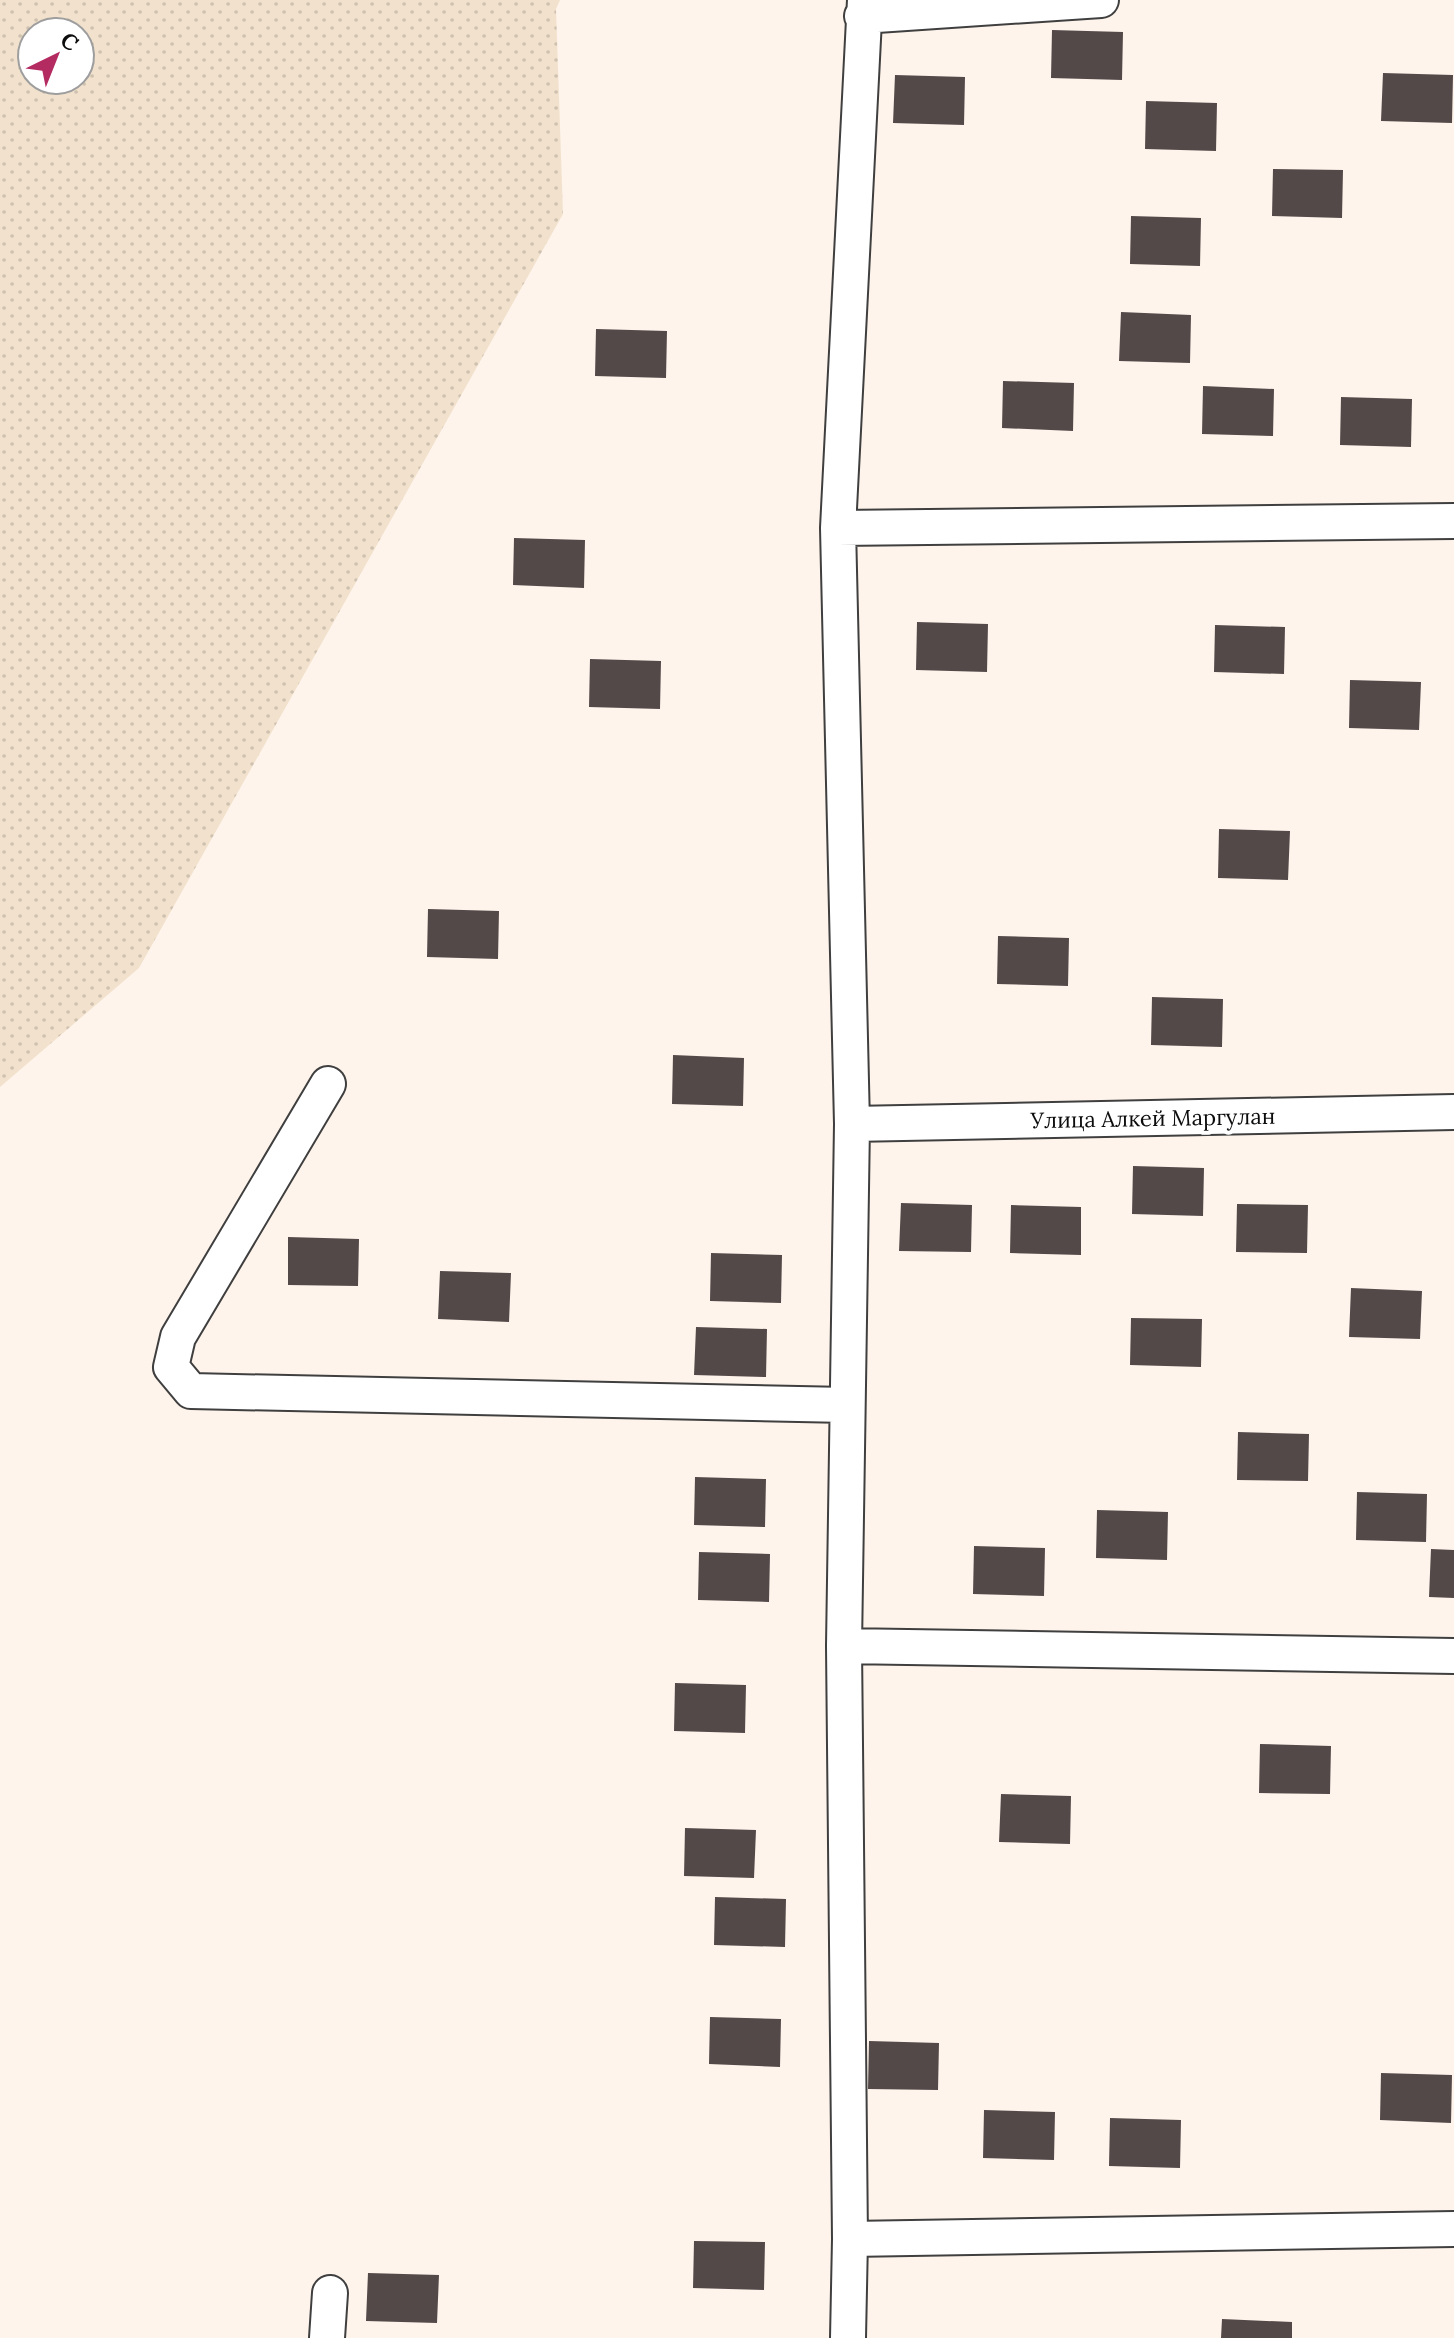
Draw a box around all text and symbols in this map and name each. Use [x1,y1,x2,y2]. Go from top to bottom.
north arrow [16,16,96,96]
text: С [55,26,85,57]
street label: Улица Алкей Маргулан [1029,1102,1276,1134]

